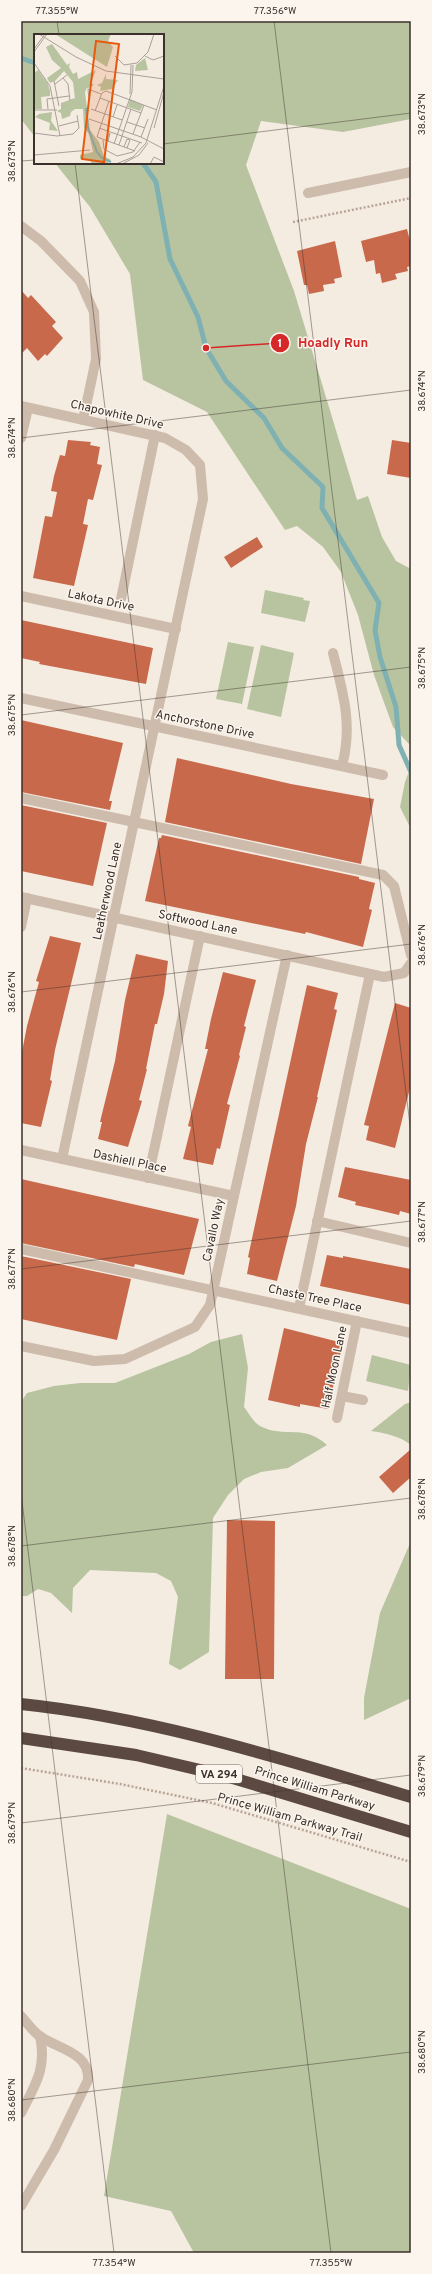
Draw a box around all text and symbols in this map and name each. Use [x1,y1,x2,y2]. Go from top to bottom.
text: 77.355°W [36,5,78,18]
text: 77.356°W [254,5,296,18]
inset map [34,34,164,164]
text: 38.673°N [416,93,429,135]
text: 38.673°N [6,140,19,182]
callout: Hoadly Run [270,330,376,355]
text: 1 [278,336,282,352]
text: Hoadly Run [298,336,368,352]
text: 38.674°N [416,370,429,412]
street label: Chapowhite Drive [69,396,165,433]
text: 38.674°N [6,417,19,459]
street label: Lakota Drive [66,586,136,616]
text: 38.675°N [416,647,429,689]
text: 38.675°N [6,694,19,736]
street label: Anchorstone Drive [154,707,256,743]
street label: Leatherwood Lane [90,841,126,942]
street label: Softwood Lane [157,907,239,939]
text: 38.676°N [416,924,429,966]
text: 38.676°N [6,971,19,1013]
street label: Dashiell Place [91,1146,168,1178]
street label: Cavallo Way [199,1197,228,1263]
text: 38.677°N [416,1201,429,1243]
text: 38.677°N [6,1248,19,1290]
street label: Chaste Tree Place [266,1281,363,1317]
street label: Half Moon Lane [318,1325,351,1410]
text: 38.678°N [416,1478,429,1520]
text: 38.678°N [6,1525,19,1567]
text: 38.679°N [416,1755,429,1797]
street label: Prince William Parkway [253,1763,377,1815]
road number: VA 294 [196,1765,242,1783]
street label: Prince William Parkway Trail [215,1790,364,1846]
text: 38.679°N [6,1802,19,1844]
text: 38.680°N [416,2030,429,2074]
text: 38.680°N [6,2078,19,2122]
text: 77.354°W [92,2257,136,2270]
text: 77.355°W [310,2257,352,2270]

